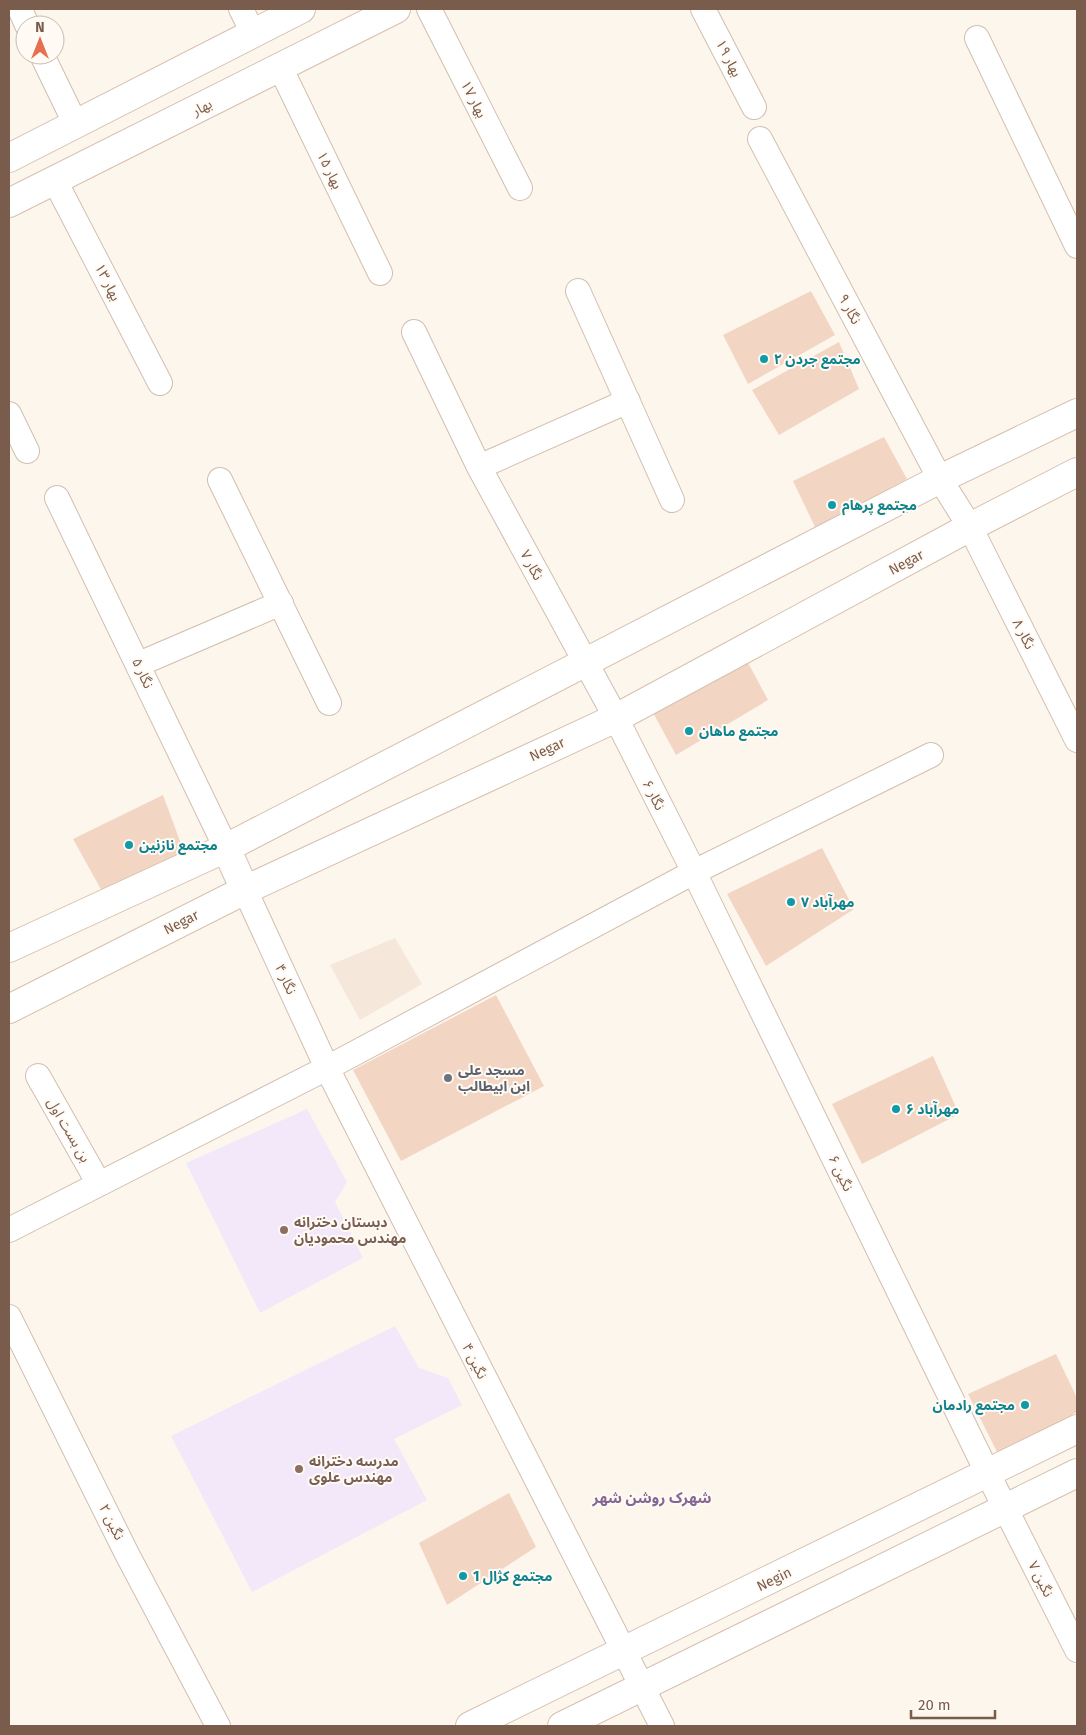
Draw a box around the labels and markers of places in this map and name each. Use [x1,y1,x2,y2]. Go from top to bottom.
place label: مجتمع جردن ۲ [774,351,861,369]
marker: مجتمع جردن ۲ [758,353,770,365]
place label: مجتمع پرهام [842,497,917,516]
marker: مجتمع پرهام [826,499,838,511]
place label: مجتمع ماهان [699,723,778,741]
marker: مجتمع ماهان [683,725,695,737]
place label: مجتمع نازنین [139,837,218,855]
marker: مجتمع نازنین [123,839,135,851]
place label: مهرآباد ۷ [801,894,854,911]
marker: مهرآباد ۷ [785,896,797,908]
place label: مسجد علی ابن ابیطالب [458,1062,530,1095]
marker: مسجد علی ابن ابیطالب [442,1072,454,1084]
place label: مهرآباد ۶ [906,1101,959,1118]
marker: مهرآباد ۶ [890,1103,902,1115]
place label: دبستان دخترانه مهندس محمودیان [294,1214,406,1247]
marker: دبستان دخترانه مهندس محمودیان [278,1224,290,1236]
place label: مجتمع رادمان [933,1397,1015,1415]
marker: مجتمع رادمان [1019,1399,1031,1411]
place label: مدرسه دخترانه مهندس علوی [309,1453,399,1486]
marker: مدرسه دخترانه مهندس علوی [293,1463,305,1475]
place label: مجتمع کژال 1 [473,1568,552,1586]
marker: مجتمع کژال 1 [457,1570,469,1582]

